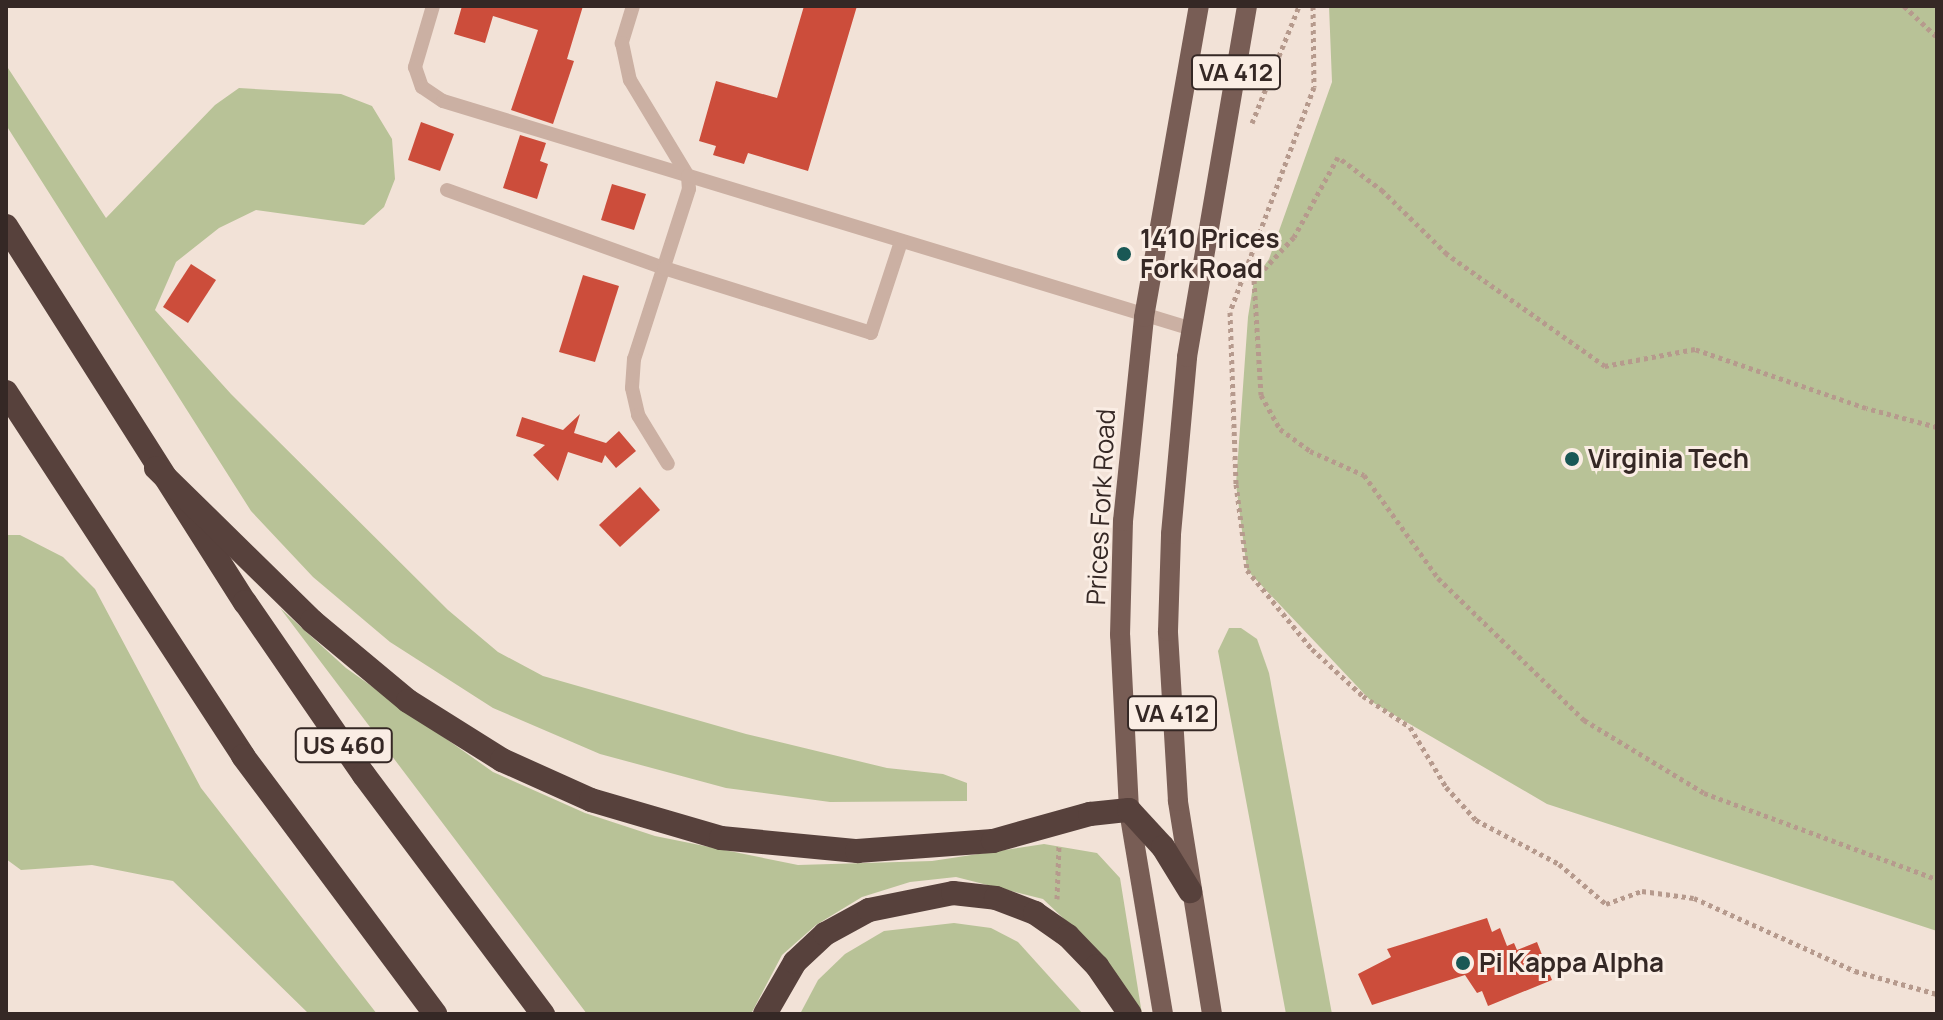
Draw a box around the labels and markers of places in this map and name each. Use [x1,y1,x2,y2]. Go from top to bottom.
place label: 1410 Prices Fork Road [1140,223,1279,284]
marker: 1410 Prices Fork Road [1115,245,1133,263]
place label: Virginia Tech [1588,443,1749,475]
marker: Virginia Tech [1563,450,1581,468]
place label: Pi Kappa Alpha [1479,947,1664,979]
marker: Pi Kappa Alpha [1454,954,1472,972]

